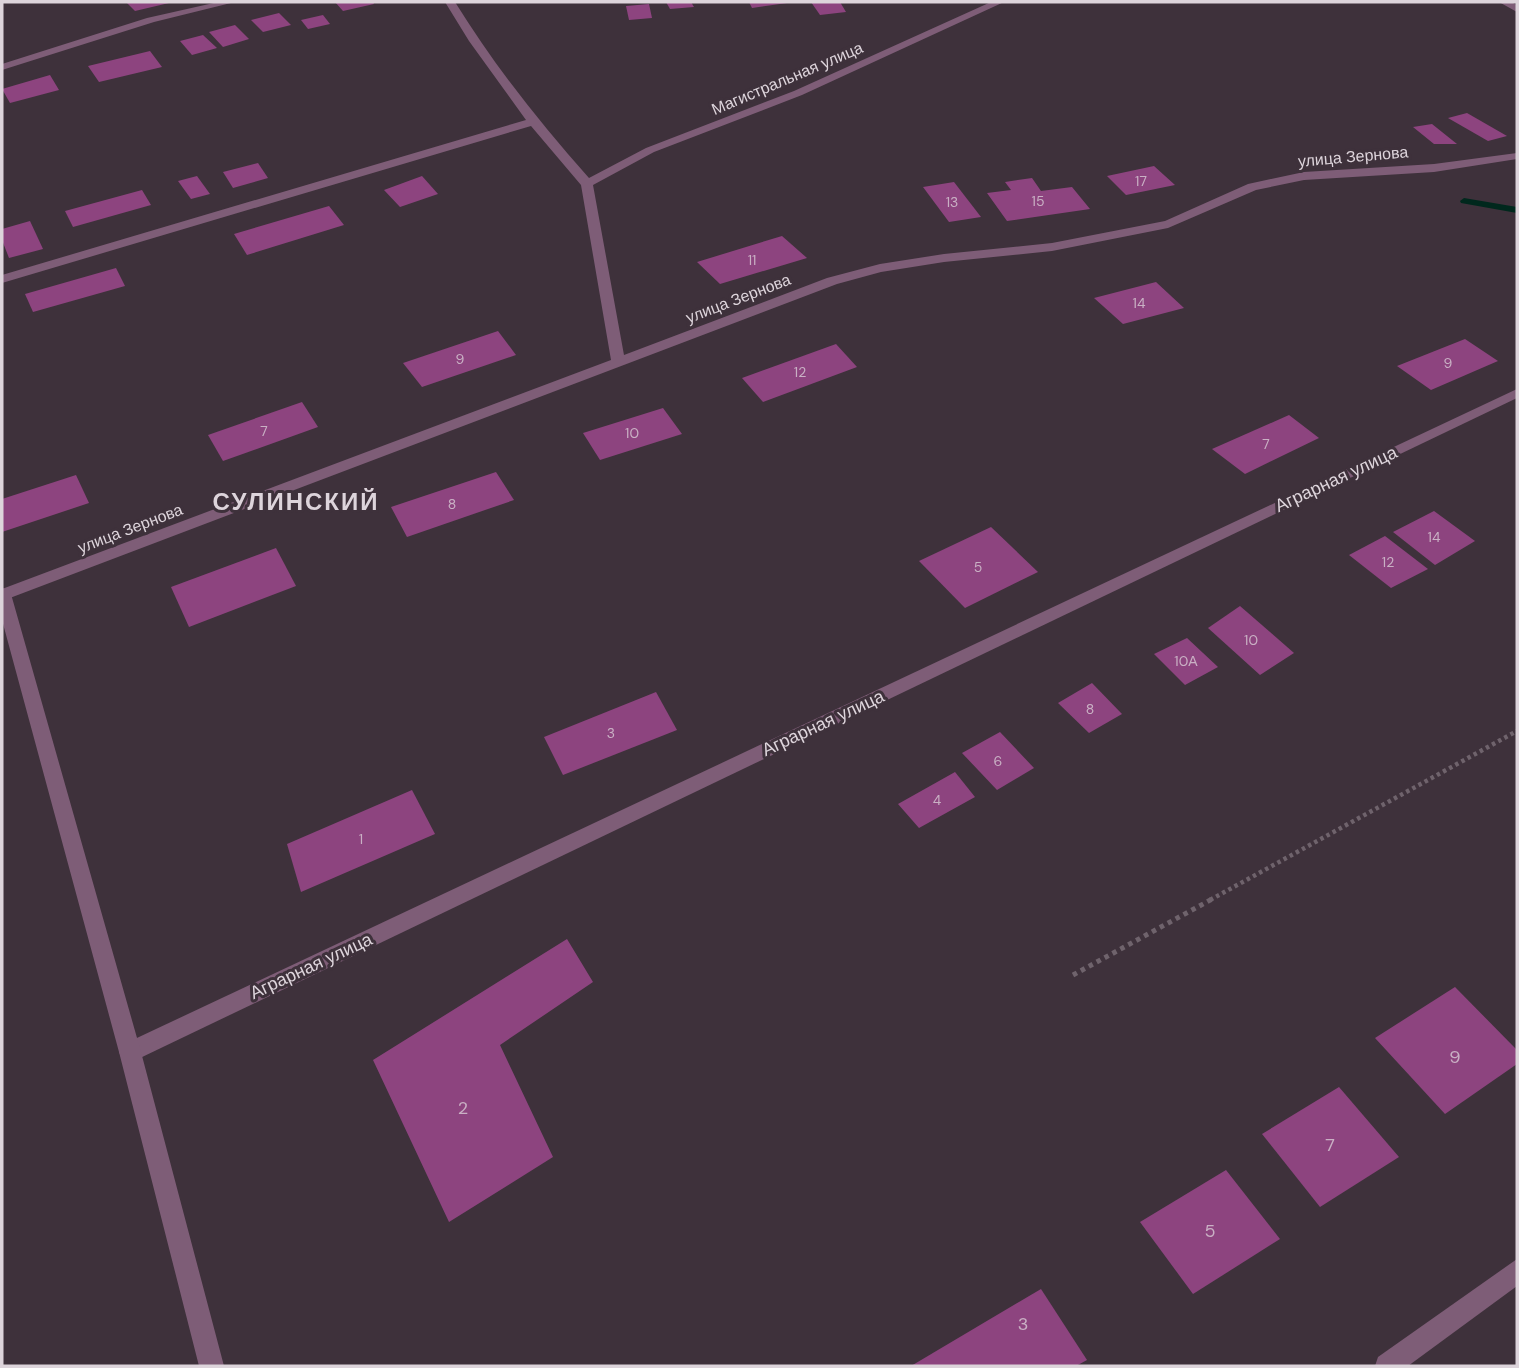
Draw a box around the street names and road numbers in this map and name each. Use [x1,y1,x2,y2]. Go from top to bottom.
street label: Магистральная улица [708,37,866,120]
street label: улица Зернова [1297,141,1409,172]
street label: улица Зернова [683,269,794,328]
street label: Аграрная улица [1271,440,1402,518]
street label: улица Зернова [75,499,186,558]
street label: Аграрная улица [758,684,889,762]
street label: Аграрная улица [246,927,377,1005]

